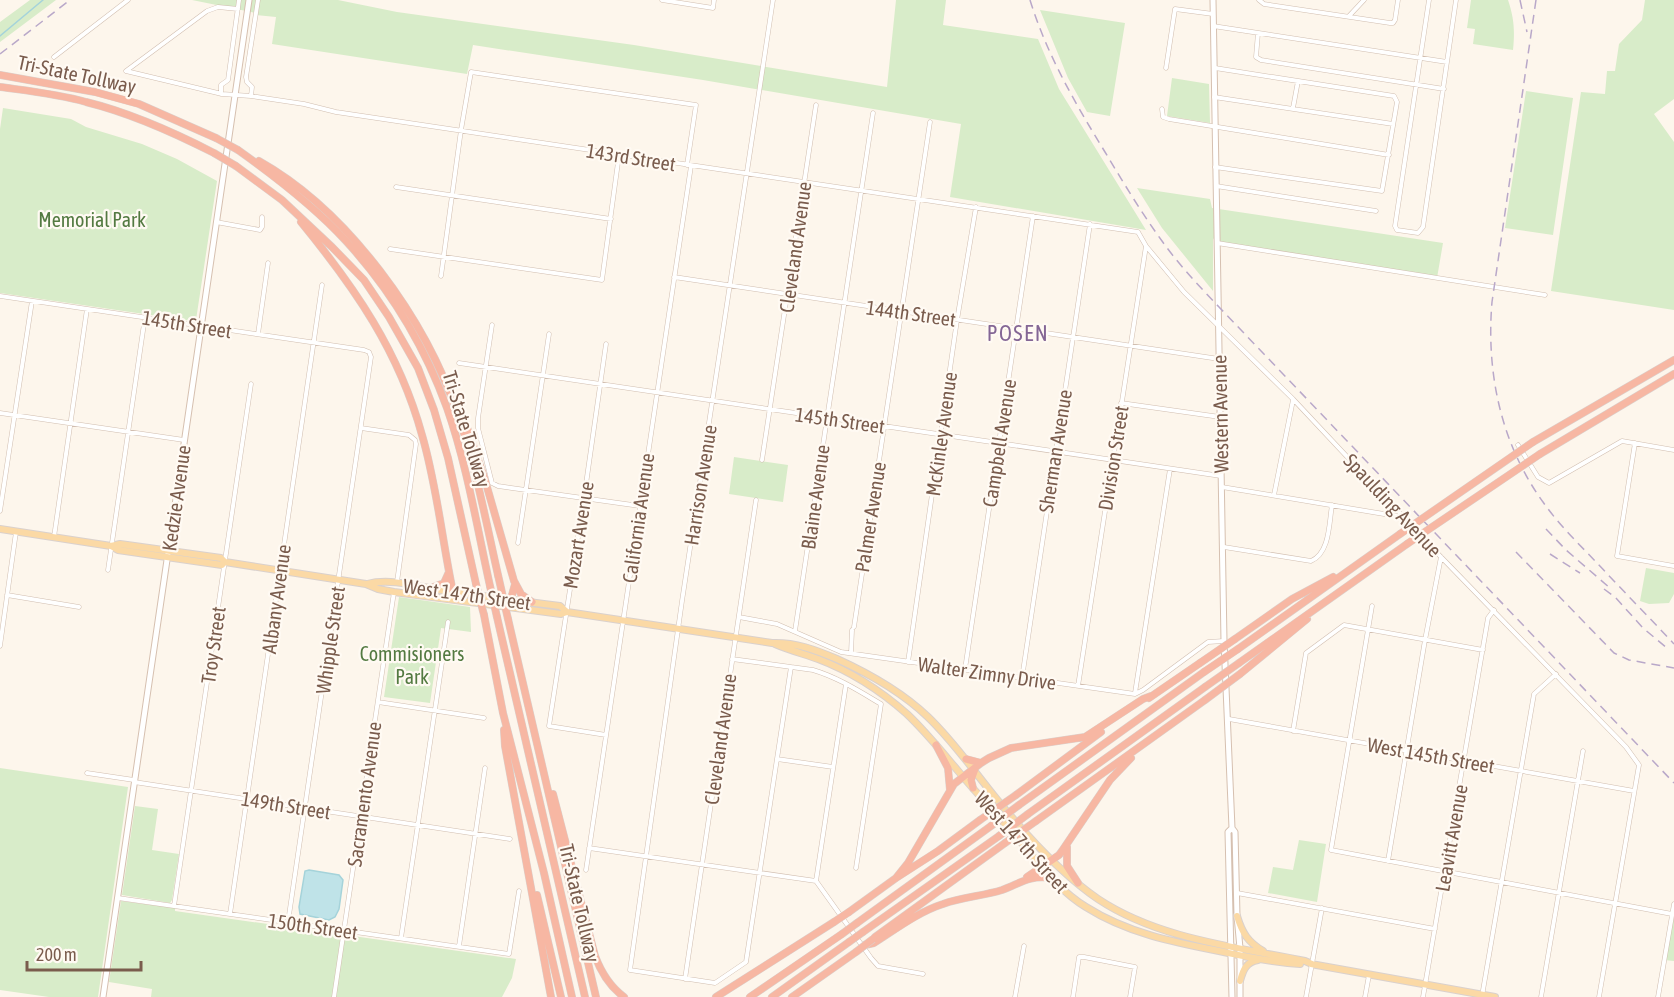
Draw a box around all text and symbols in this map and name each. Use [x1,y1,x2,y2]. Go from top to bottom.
street label: Tri-State Tollway [16,50,138,98]
street label: 143rd Street [585,139,678,175]
street label: Cleveland Avenue [774,180,816,314]
park label: Memorial Park [38,208,146,231]
street label: 144th Street [865,295,958,331]
street label: 145th Street [141,306,234,342]
district label: POSEN [987,320,1049,346]
street label: Western Avenue [1207,355,1233,473]
street label: Tri-State Tollway [438,368,496,490]
street label: McKinley Avenue [921,370,961,498]
street label: Campbell Avenue [978,377,1020,509]
street label: Sherman Avenue [1034,388,1076,514]
street label: 145th Street [794,402,887,438]
street label: Division Street [1093,404,1133,512]
street label: Harrison Avenue [679,423,721,547]
street label: Kedzie Avenue [157,443,195,553]
street label: Blaine Avenue [796,443,834,551]
street label: Spaulding Avenue [1339,449,1447,561]
street label: California Avenue [618,452,658,584]
street label: Palmer Avenue [850,460,890,574]
street label: Mozart Avenue [558,480,598,590]
street label: Albany Avenue [257,543,295,655]
street label: West 147th Street [402,574,533,614]
street label: Whipple Street [311,584,349,695]
street label: Troy Street [196,605,230,685]
park label: Commisioners Park [360,642,464,688]
street label: Walter Zimny Drive [916,652,1058,694]
street label: Cleveland Avenue [699,672,741,806]
street label: Sacramento Avenue [342,720,386,868]
street label: West 145th Street [1366,732,1497,778]
street label: Leavitt Avenue [1430,783,1472,893]
street label: West 147th Street [970,786,1074,898]
street label: 149th Street [240,787,333,823]
street label: Tri-State Tollway [555,842,605,964]
street label: 150th Street [267,908,360,944]
scale bar [27,934,141,972]
text: 200 m [36,944,77,965]

